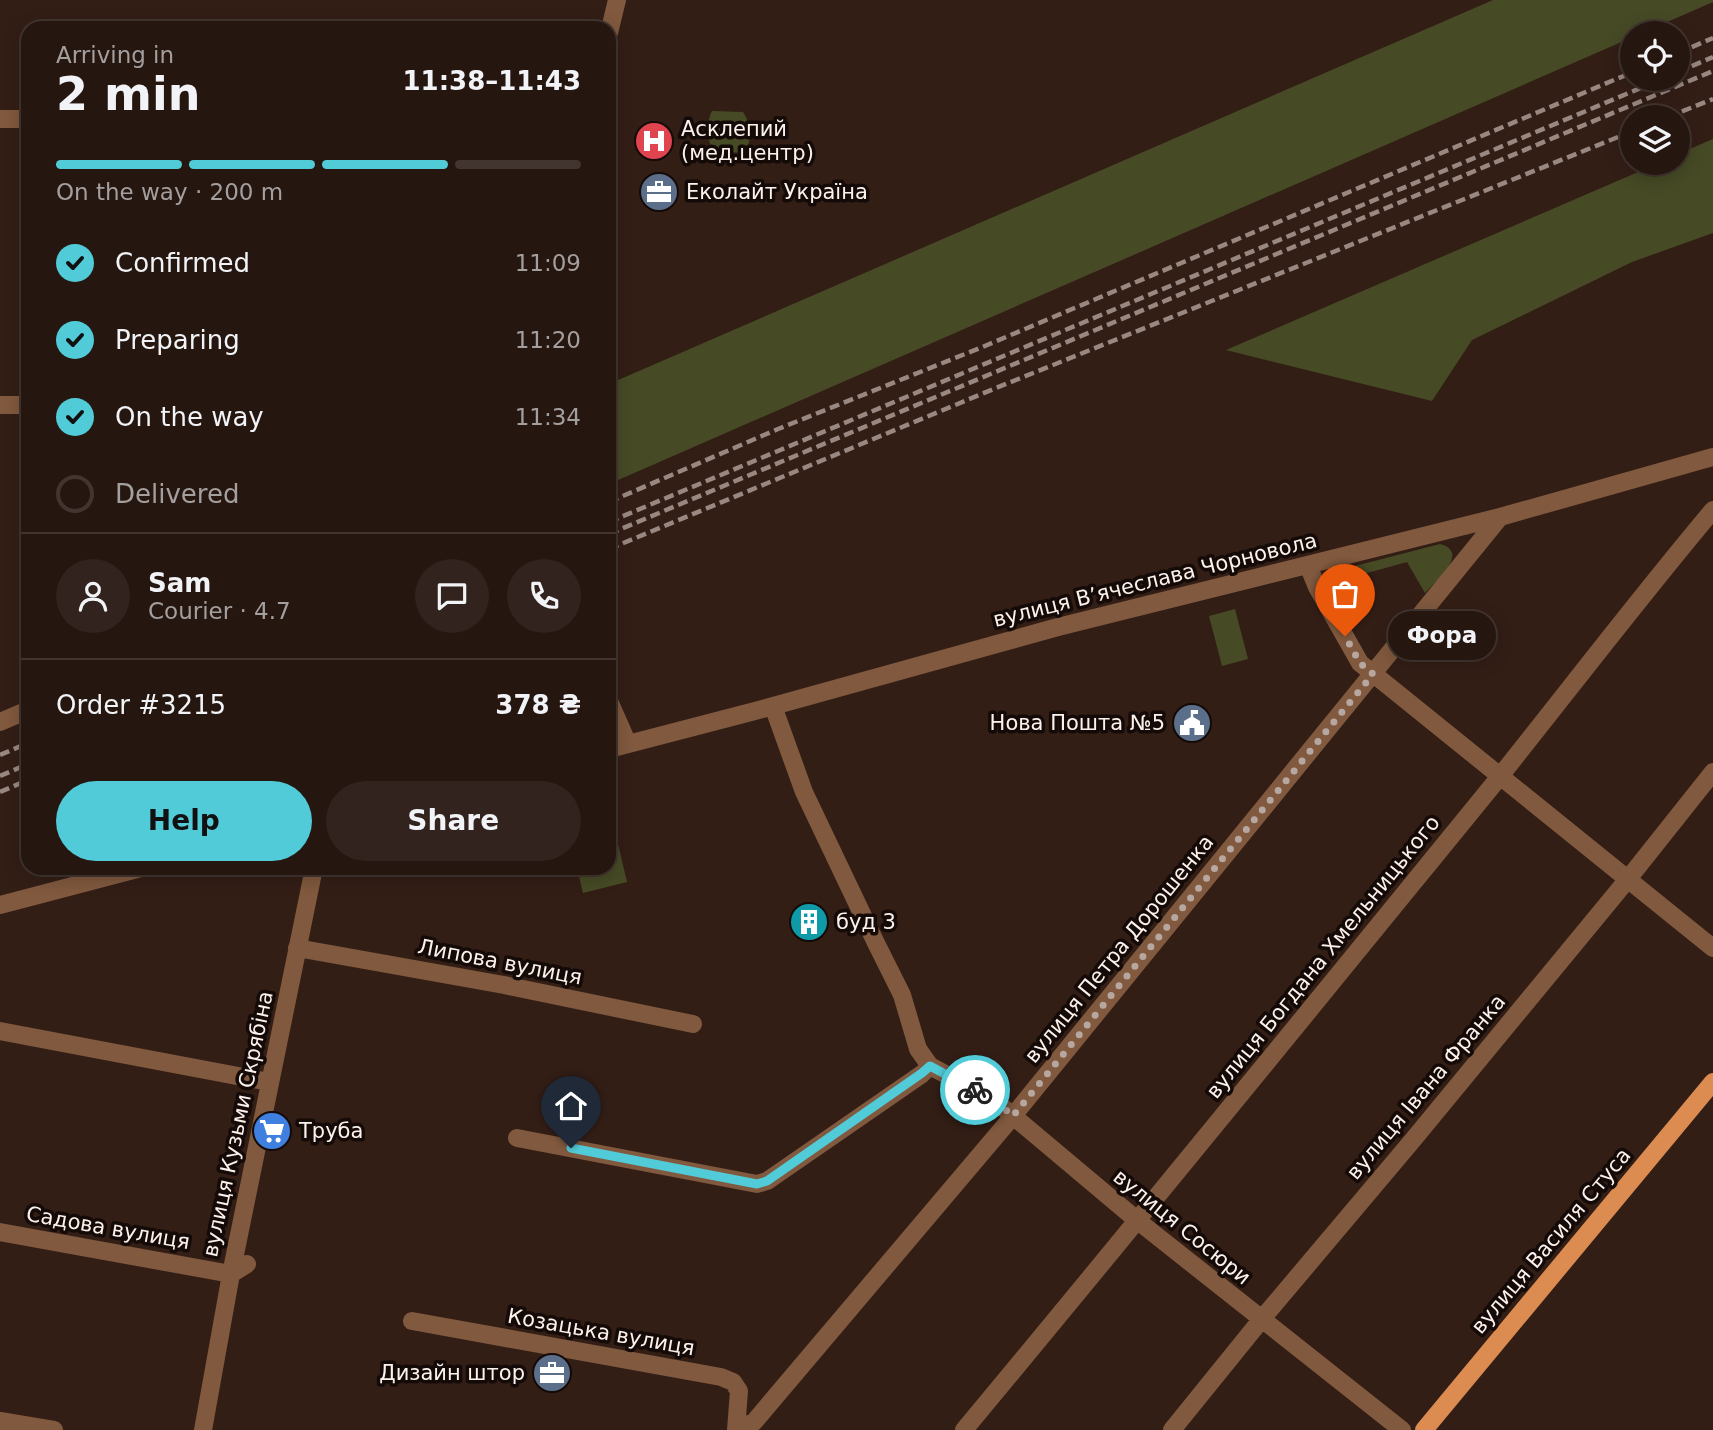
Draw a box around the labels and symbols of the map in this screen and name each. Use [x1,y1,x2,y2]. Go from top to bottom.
place label: Асклепий (мед.центр) [681,117,814,165]
hospital icon: Асклепий (мед.центр) [633,120,675,162]
office icon: Еколайт Україна [638,171,680,213]
place label: Еколайт Україна [686,180,868,204]
street label: вулиця Вʼячеслава Чорновола [991,528,1319,632]
pin [1315,564,1375,636]
callout: Фора [1387,612,1496,660]
public building icon: Нова Пошта №5 [1171,702,1213,744]
place label: Нова Пошта №5 [990,711,1165,735]
street label: вулиця Богдана Хмельницького [1201,811,1445,1103]
street label: вулиця Петра Дорошенка [1020,830,1218,1068]
building icon: буд 3 [788,901,830,943]
place label: буд 3 [836,910,896,934]
street label: Липова вулиця [416,934,584,990]
street label: вулиця Кузьми Скрябіна [198,989,278,1259]
street label: вулиця Івана Франка [1342,990,1510,1184]
courier [940,1055,1010,1125]
pin [541,1076,601,1148]
supermarket icon: Труба [251,1110,293,1152]
place label: Труба [298,1119,363,1143]
street label: вулиця Василя Стуса [1466,1143,1636,1339]
street label: вулиця Сосюри [1109,1164,1255,1290]
street label: Садова вулиця [24,1202,192,1254]
street label: Козацька вулиця [506,1304,696,1360]
office icon: Дизайн штор [531,1352,573,1394]
place label: Дизайн штор [379,1361,525,1385]

